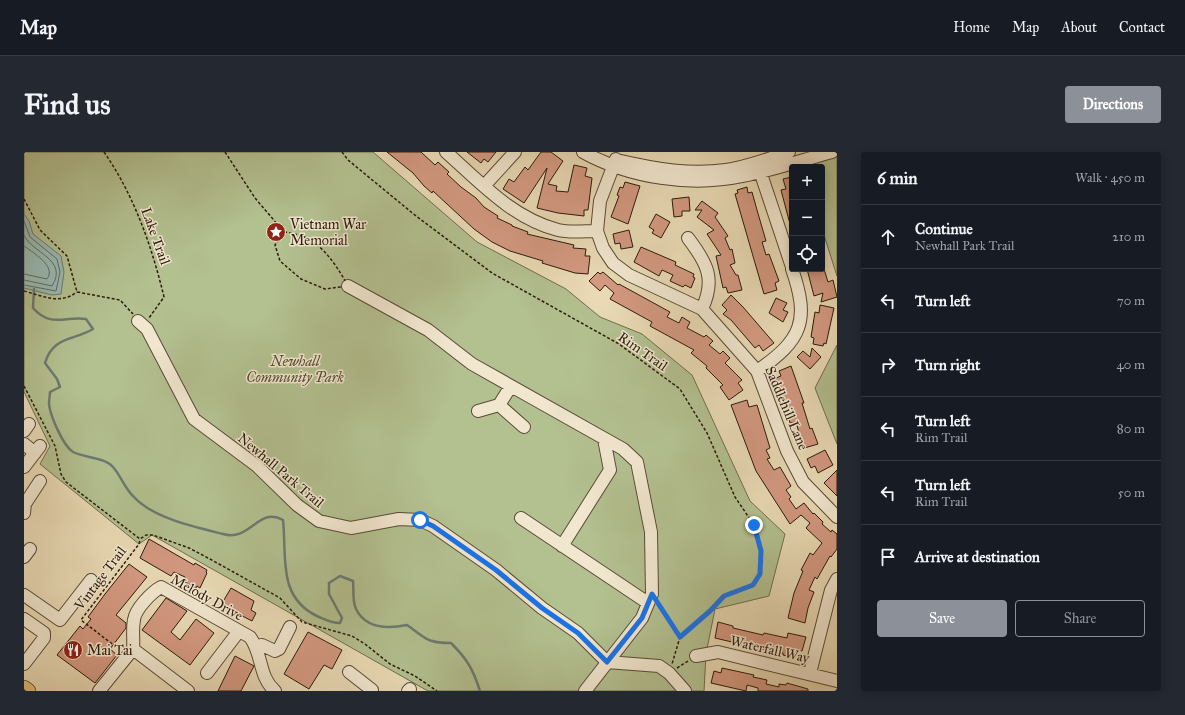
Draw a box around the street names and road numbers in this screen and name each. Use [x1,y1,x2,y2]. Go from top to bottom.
street label: Lake Trail [137,205,174,267]
street label: Rim Trail [615,328,671,375]
street label: Saddlehill Lane [761,364,812,453]
street label: Newhall Park Trail [234,429,327,511]
street label: Vintage Trail [70,543,130,614]
street label: Melody Drive [168,571,246,624]
street label: Waterfall Way [729,632,812,667]

